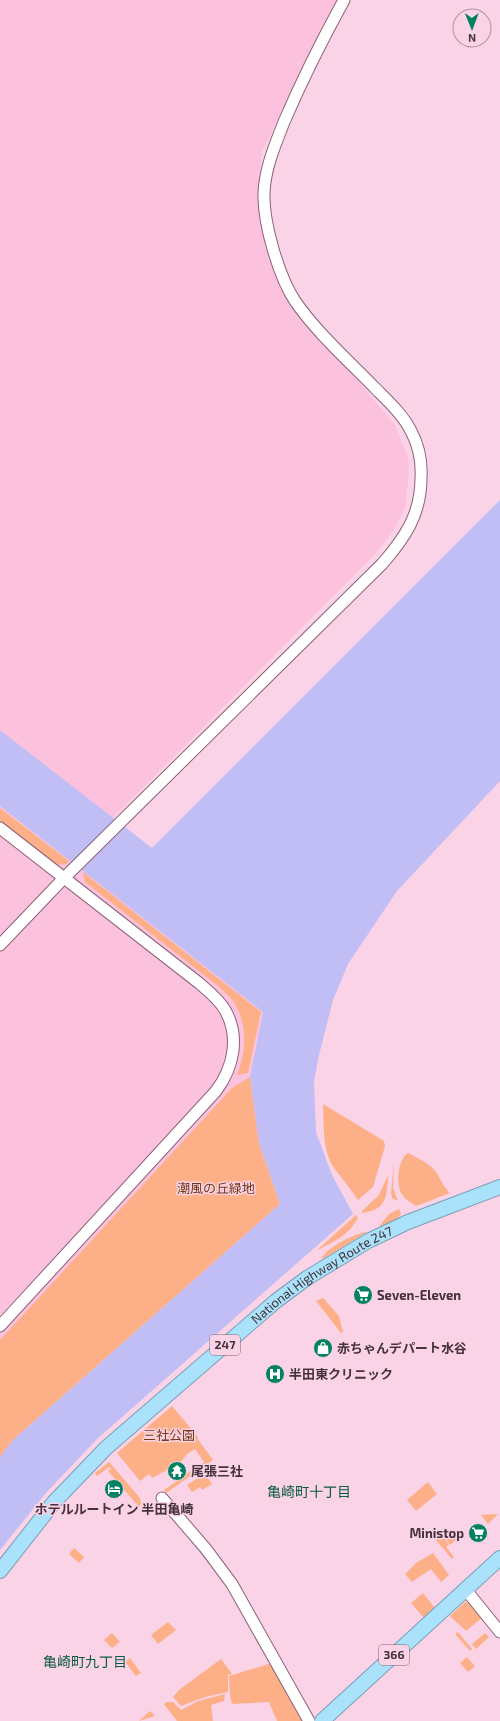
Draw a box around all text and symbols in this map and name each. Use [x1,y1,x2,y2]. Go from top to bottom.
north arrow [452,8,492,48]
text: N [468,32,476,45]
park label: 潮風の丘緑地 [177,1180,255,1196]
street label: National Highway Route 247 [248,1222,395,1327]
supermarket icon: Seven-Eleven [352,1284,374,1306]
place label: Seven-Eleven [377,1287,461,1303]
road number: 247 [210,1335,240,1355]
shop icon: 赤ちゃんデパート水谷 [312,1337,334,1359]
place label: 赤ちゃんデパート水谷 [337,1340,467,1356]
hospital icon: 半田東クリニック [264,1363,286,1385]
place label: 半田東クリニック [289,1366,393,1382]
park label: 三社公園 [143,1427,195,1443]
temple icon: 尾張三社 [166,1460,188,1482]
place label: 尾張三社 [191,1463,243,1479]
hotel icon: ホテルルートイン 半田亀崎 [103,1478,125,1500]
district label: 亀崎町十丁目 [267,1483,351,1500]
place label: ホテルルートイン 半田亀崎 [35,1501,193,1517]
supermarket icon: Ministop [467,1522,489,1544]
place label: Ministop [409,1525,464,1541]
road number: 366 [379,1645,409,1665]
district label: 亀崎町九丁目 [43,1653,127,1670]

